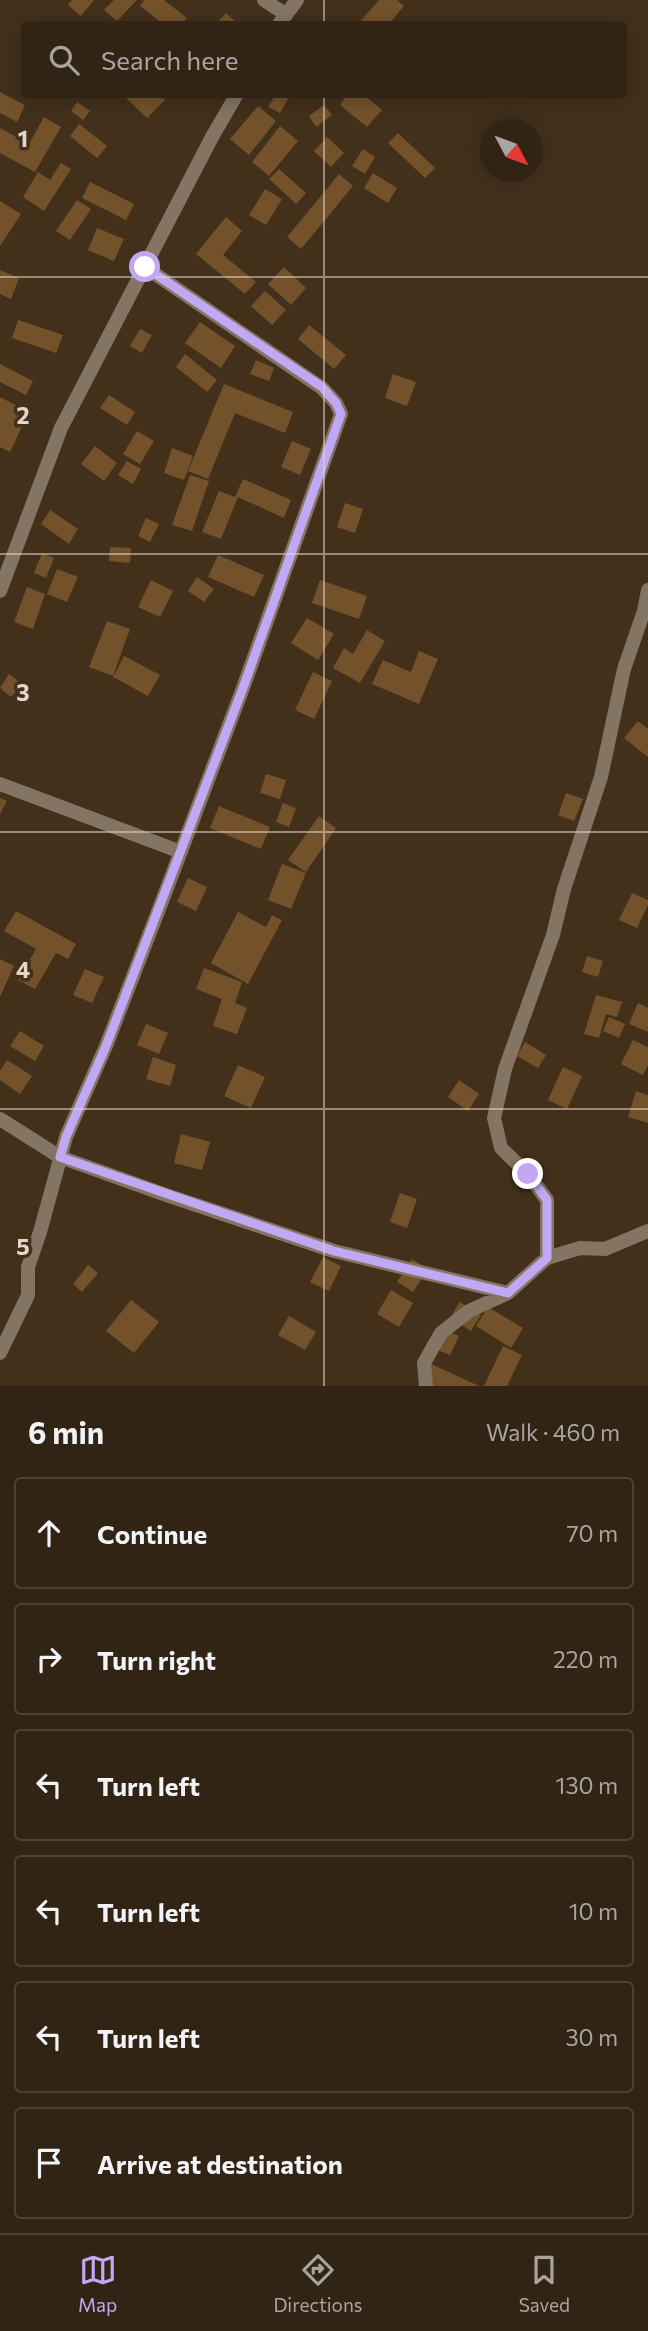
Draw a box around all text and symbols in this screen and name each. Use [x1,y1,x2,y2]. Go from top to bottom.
search box [21,21,627,98]
icon: search [45,41,83,79]
text: Search here [101,44,239,75]
north arrow [480,119,543,182]
text: 1 [18,124,28,152]
route start [129,251,160,282]
text: 2 [16,401,30,429]
text: 3 [16,678,30,706]
text: 4 [16,955,30,983]
route end [512,1158,543,1189]
text: 5 [16,1232,30,1260]
text: 6 min [28,1413,104,1450]
text: Walk · 460 m [486,1418,620,1446]
icon: ahead [30,1514,68,1552]
text: Continue [97,1518,207,1549]
text: 70 m [566,1519,618,1547]
icon: right [30,1640,68,1678]
text: Turn right [97,1644,216,1675]
text: 220 m [553,1645,618,1673]
icon: left [30,1766,68,1804]
text: Turn left [97,1770,200,1801]
text: 130 m [556,1771,618,1799]
icon: left [30,1892,68,1930]
text: Turn left [97,1896,200,1927]
text: 10 m [569,1897,618,1925]
icon: left [30,2018,68,2056]
text: Turn left [97,2022,200,2053]
text: 30 m [565,2023,618,2051]
icon: arrive [30,2144,68,2182]
text: Arrive at destination [97,2148,343,2179]
tab: Map [78,2251,117,2316]
tab: Directions [273,2251,363,2316]
tab: Saved [519,2251,570,2316]

